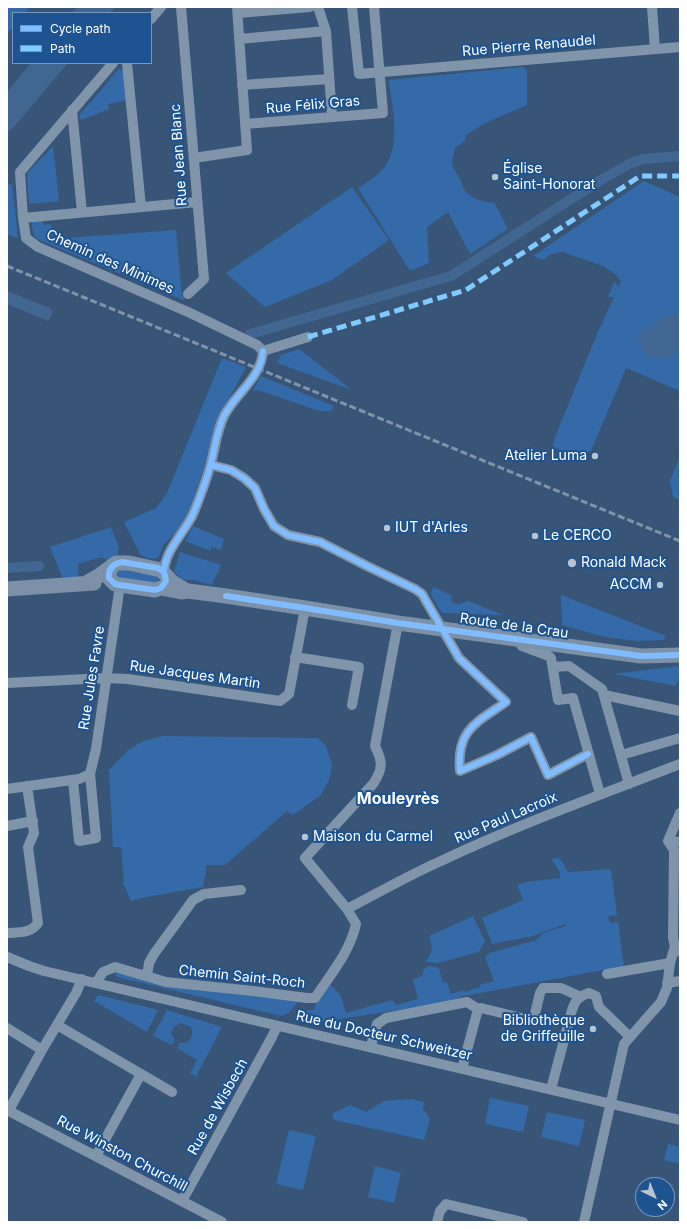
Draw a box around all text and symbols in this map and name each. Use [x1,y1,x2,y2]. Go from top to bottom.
legend [12,12,152,64]
text: Cycle path [50,21,111,36]
street label: Rue Pierre Renaudel [462,32,596,60]
text: Path [50,41,75,56]
street label: Rue Félix Gras [265,93,361,117]
street label: Rue Jean Blanc [167,103,191,207]
place label: Église Saint-Honorat [503,161,595,194]
marker: Église Saint-Honorat [490,172,500,182]
street label: Chemin des Minimes [44,226,176,298]
place label: Atelier Luma [505,448,587,464]
marker: Atelier Luma [590,451,600,461]
place label: IUT d'Arles [395,520,468,536]
marker: IUT d'Arles [382,523,392,533]
place label: Le CERCO [543,528,612,544]
marker: Le CERCO [530,531,540,541]
place label: Ronald Mack [581,555,666,571]
marker: Ronald Mack [566,557,578,569]
place label: ACCM [610,577,652,593]
marker: ACCM [655,580,665,590]
street label: Route de la Crau [459,610,569,642]
street label: Rue Jules Favre [75,625,109,731]
street label: Rue Jacques Martin [129,658,261,692]
district label: Mouleyrès [357,789,439,809]
street label: Rue Paul Lacroix [452,789,560,847]
place label: Maison du Carmel [313,829,433,845]
marker: Maison du Carmel [300,832,310,842]
street label: Chemin Saint-Roch [178,962,306,992]
street label: Rue du Docteur Schweitzer [294,1008,474,1064]
place label: Bibliothèque de Griffeuille [501,1013,585,1046]
marker: Bibliothèque de Griffeuille [588,1024,598,1034]
street label: Rue de Wisbech [185,1056,251,1158]
street label: Rue Winston Churchill [54,1112,190,1196]
north arrow [635,1177,675,1217]
text: N [655,1197,670,1213]

